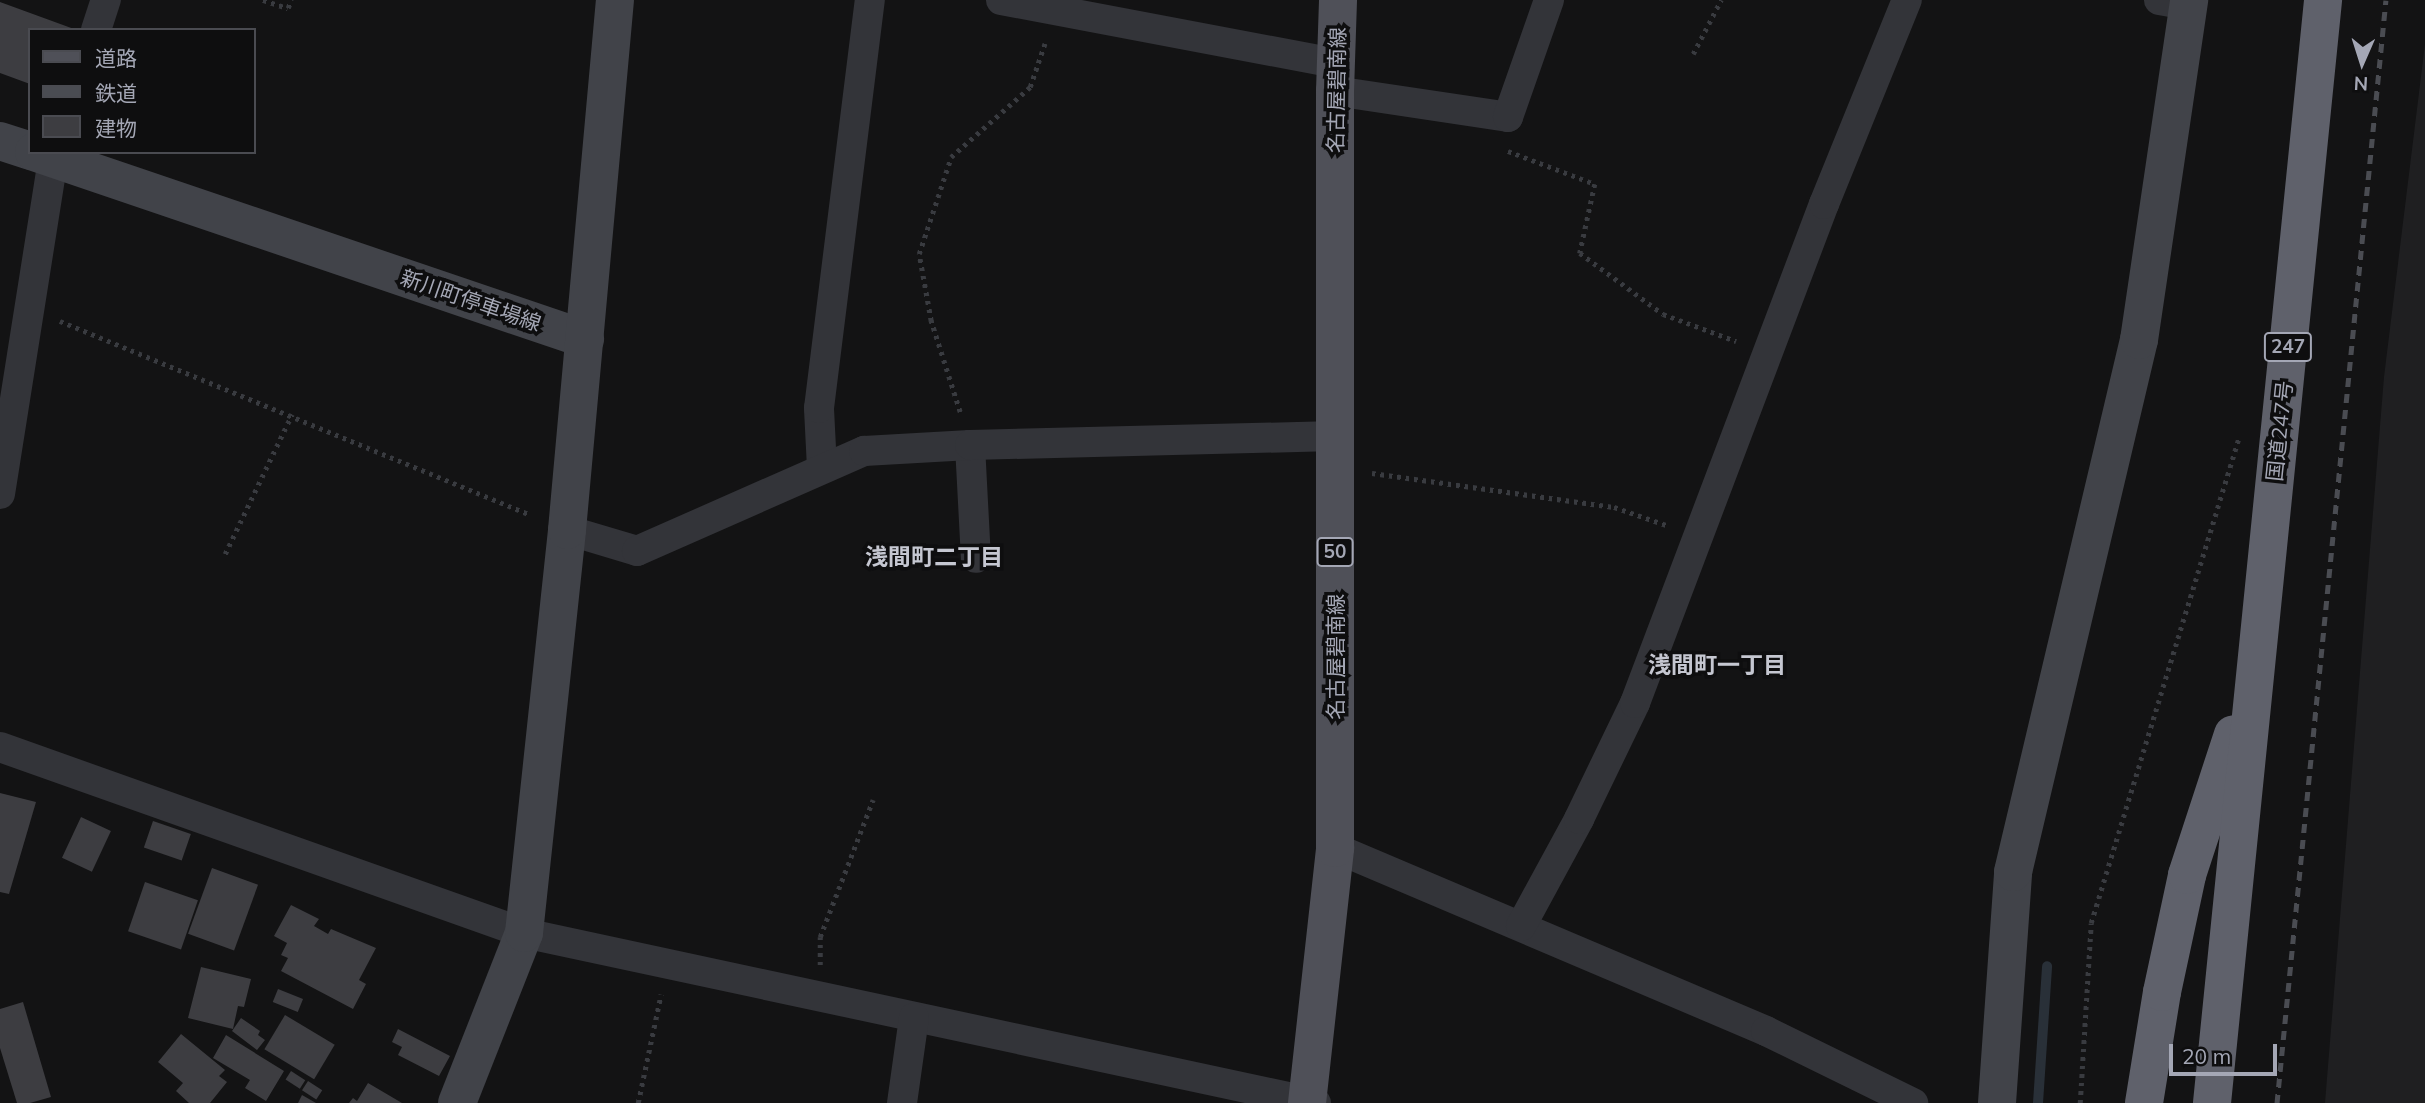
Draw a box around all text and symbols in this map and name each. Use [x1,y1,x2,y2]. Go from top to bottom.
street label: 名古屋碧南線 [1322,27,1350,153]
legend [28,28,256,154]
north arrow [2327,28,2397,98]
text: 道路 [95,45,137,71]
text: N [2353,72,2369,96]
text: 鉄道 [95,80,137,106]
text: 建物 [95,115,137,141]
street label: 新川町停車場線 [397,264,545,336]
road number: 247 [2264,332,2312,362]
street label: 国道247号 [2261,380,2297,482]
road number: 50 [1316,537,1354,568]
district label: 浅間町二丁目 [865,543,1003,571]
street label: 名古屋碧南線 [1322,594,1348,720]
district label: 浅間町一丁目 [1648,651,1786,679]
scale bar [2173,1030,2282,1074]
text: 20 m [2182,1043,2231,1069]

